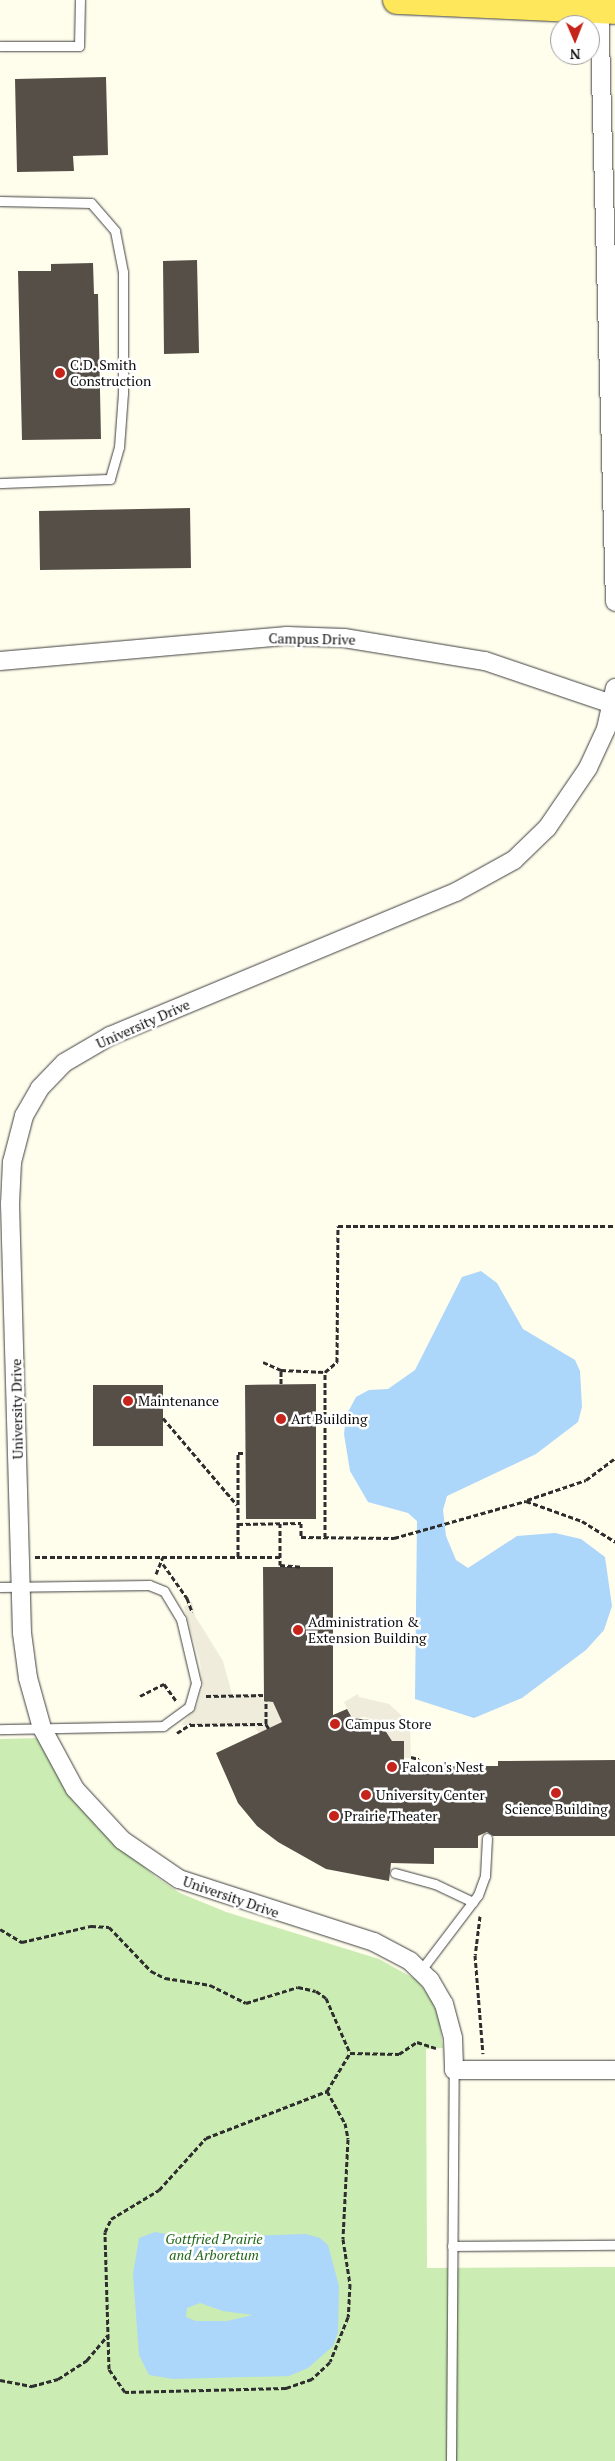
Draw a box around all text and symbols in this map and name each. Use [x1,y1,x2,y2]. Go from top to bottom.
north arrow [550,15,600,65]
text: N [570,45,581,64]
place label: C.D. Smith Construction [70,357,151,390]
marker: C.D. Smith Construction [54,367,66,379]
street label: Campus Drive [268,630,356,648]
street label: University Drive [94,996,192,1052]
street label: University Drive [8,1359,26,1459]
place label: Maintenance [138,1393,219,1409]
marker: Maintenance [122,1395,134,1407]
place label: Art Building [291,1411,367,1427]
marker: Art Building [275,1413,287,1425]
place label: Administration & Extension Building [308,1614,426,1646]
marker: Administration & Extension Building [292,1624,304,1636]
place label: Campus Store [345,1716,431,1732]
marker: Campus Store [329,1718,341,1730]
place label: Falcon's Nest [402,1759,484,1775]
marker: Falcon's Nest [386,1761,398,1773]
place label: University Center [376,1787,485,1803]
marker: Science Building [550,1787,562,1799]
marker: University Center [360,1789,372,1801]
place label: Science Building [504,1801,608,1817]
place label: Prairie Theater [344,1808,438,1824]
marker: Prairie Theater [328,1810,340,1822]
street label: University Drive [181,1873,281,1921]
park label: Gottfried Prairie and Arboretum [165,2231,263,2264]

